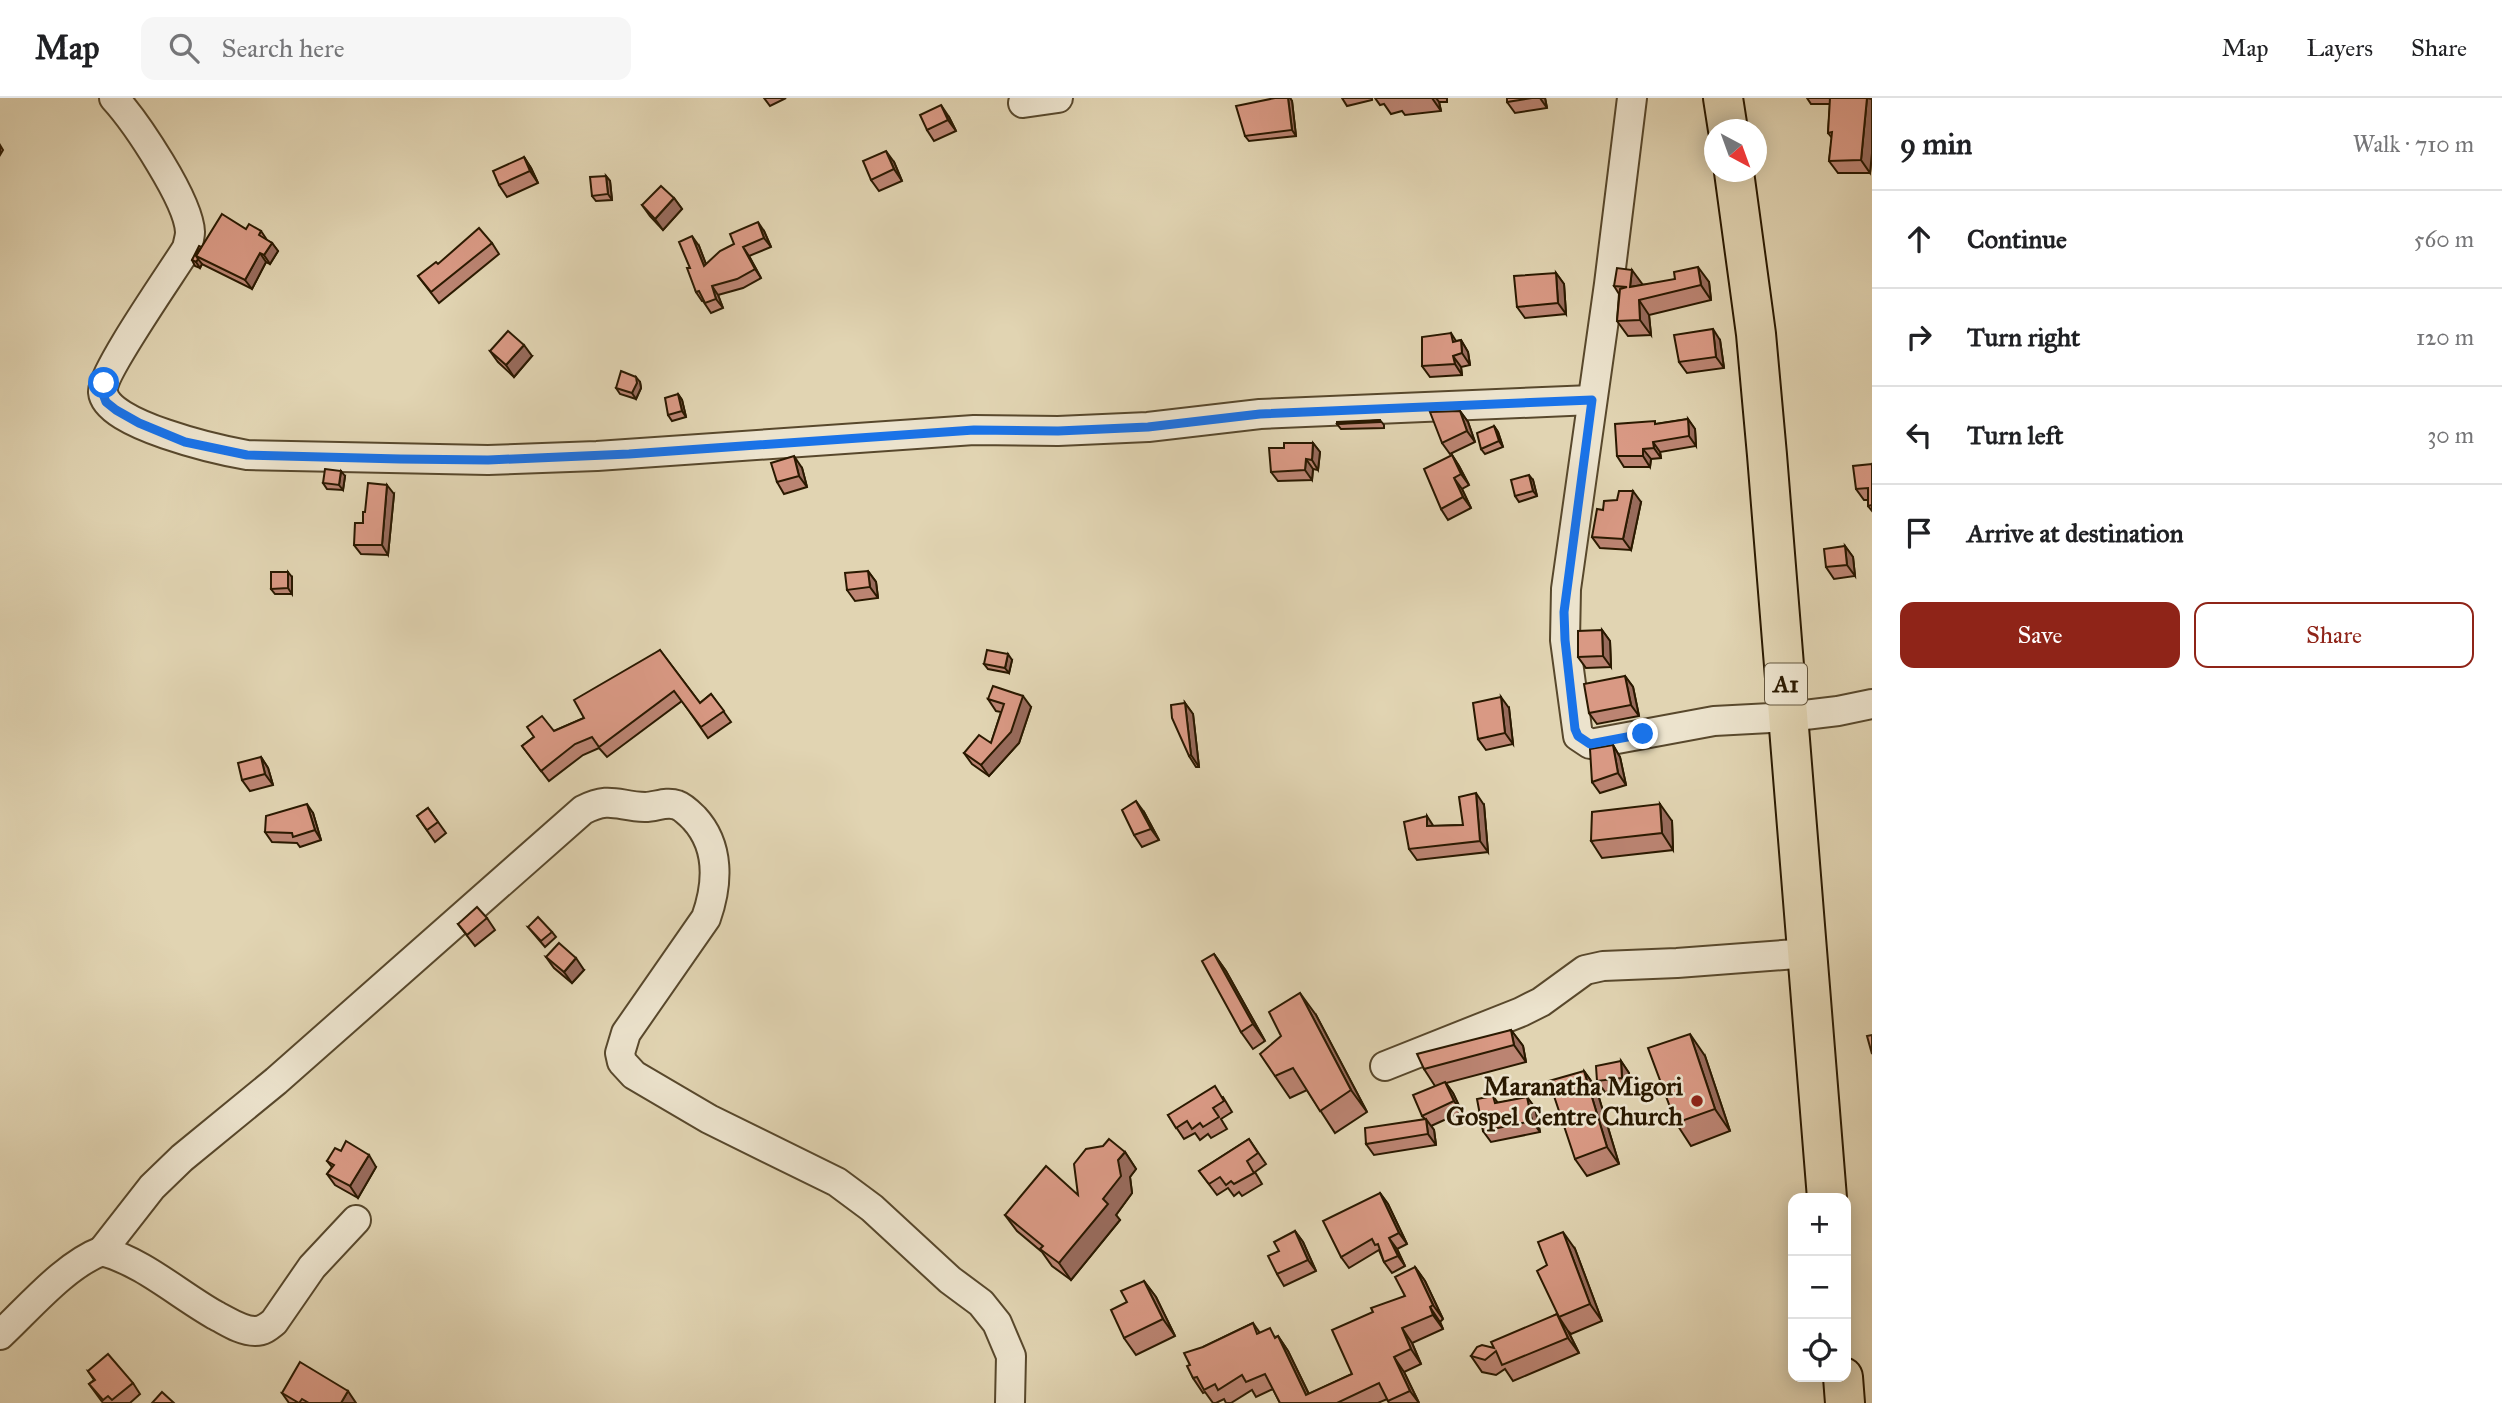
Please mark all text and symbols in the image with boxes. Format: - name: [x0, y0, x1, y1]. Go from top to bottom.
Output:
- search box: [141, 17, 631, 80]
- text: Map: [35, 28, 99, 68]
- icon: search: [165, 29, 203, 67]
- text: Search here: [221, 32, 345, 64]
- text: Map: [2222, 33, 2269, 63]
- text: Layers: [2307, 33, 2373, 63]
- text: Share: [2411, 33, 2467, 63]
- north arrow: [1704, 119, 1767, 182]
- text: 9 min: [1900, 126, 1972, 162]
- text: Walk · 710 m: [2353, 130, 2474, 158]
- icon: ahead: [1900, 220, 1938, 258]
- text: Continue: [1967, 223, 2067, 255]
- text: 560 m: [2414, 225, 2474, 253]
- icon: right: [1900, 318, 1938, 356]
- text: Turn right: [1967, 321, 2080, 353]
- text: 120 m: [2416, 323, 2474, 351]
- route start: [88, 367, 119, 398]
- icon: left: [1900, 416, 1938, 454]
- text: Turn left: [1967, 419, 2063, 451]
- text: 30 m: [2427, 421, 2474, 449]
- icon: arrive: [1900, 514, 1938, 552]
- text: Arrive at destination: [1967, 517, 2184, 549]
- button: Save: [1900, 602, 2180, 668]
- button: Share: [2194, 602, 2474, 668]
- road number: A1: [1765, 664, 1807, 704]
- route end: [1627, 718, 1658, 749]
- place label: Maranatha Migori Gospel Centre Church: [1446, 1070, 1684, 1132]
- marker: Maranatha Migori Gospel Centre Church: [1689, 1093, 1705, 1109]
- map controls: [1788, 1193, 1851, 1382]
- button: +: [1788, 1193, 1851, 1256]
- button: −: [1788, 1256, 1851, 1319]
- button: locate: [1788, 1319, 1851, 1382]

